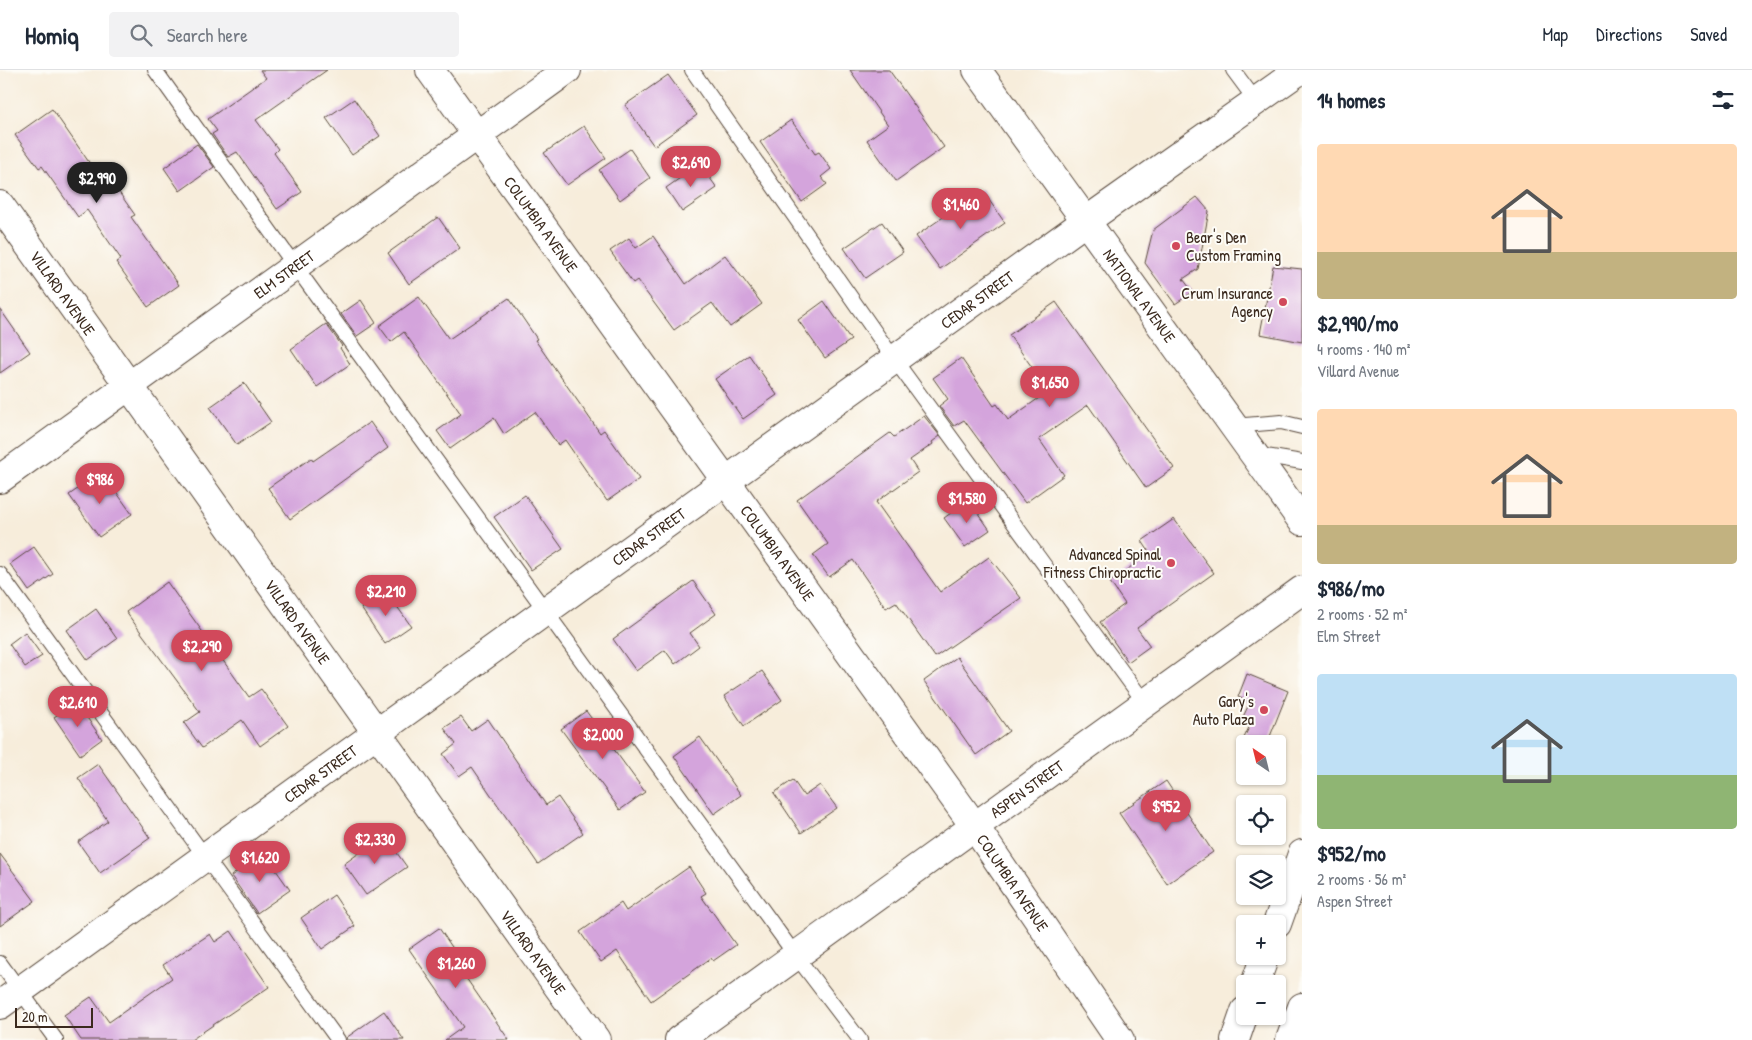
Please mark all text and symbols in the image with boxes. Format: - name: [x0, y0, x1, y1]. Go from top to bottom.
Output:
- search box: [109, 12, 459, 57]
- text: Homiq: [25, 19, 79, 51]
- icon: search: [127, 21, 155, 49]
- text: Search here: [167, 22, 248, 48]
- text: Map: [1543, 22, 1568, 47]
- text: Directions: [1596, 22, 1662, 47]
- text: Saved: [1690, 22, 1727, 47]
- text: 14 homes: [1317, 86, 1385, 115]
- icon: filters: [1709, 86, 1737, 114]
- pin: $2,690: [650, 146, 732, 188]
- text: $2,690: [672, 151, 710, 173]
- pin: $2,990: [56, 162, 138, 204]
- text: $2,990: [78, 167, 116, 189]
- street label: COLUMBIA AVENUE: [499, 172, 583, 277]
- icon: home: [1482, 176, 1572, 266]
- pin: $1,460: [920, 188, 1002, 230]
- text: $1,460: [943, 193, 979, 215]
- place label: Bear's Den Custom Framing: [1186, 226, 1281, 266]
- marker: Bear's Den Custom Framing: [1170, 240, 1182, 252]
- street label: NATIONAL AVENUE: [1098, 244, 1181, 347]
- street label: ELM STREET: [249, 245, 319, 304]
- street label: VILLARD AVENUE: [25, 246, 101, 340]
- street label: CEDAR STREET: [936, 265, 1019, 334]
- place label: Crum Insurance Agency: [1181, 282, 1274, 322]
- marker: Crum Insurance Agency: [1277, 296, 1289, 308]
- text: $2,990/mo: [1317, 309, 1398, 338]
- text: 4 rooms · 140 m²: [1317, 338, 1411, 360]
- text: Villard Avenue: [1317, 360, 1399, 382]
- pin: $1,650: [1009, 366, 1091, 408]
- text: $1,650: [1031, 371, 1069, 393]
- icon: home: [1482, 441, 1572, 531]
- pin: $986: [70, 462, 130, 505]
- text: $986: [86, 468, 114, 490]
- pin: $1,580: [926, 482, 1008, 524]
- text: $1,580: [948, 487, 986, 509]
- street label: COLUMBIA AVENUE: [736, 500, 820, 605]
- street label: CEDAR STREET: [607, 502, 690, 571]
- place label: Advanced Spinal Fitness Chiropractic: [1043, 543, 1162, 583]
- marker: Advanced Spinal Fitness Chiropractic: [1165, 557, 1177, 569]
- pin: $2,210: [345, 574, 427, 617]
- text: $986/mo: [1317, 574, 1384, 603]
- street label: VILLARD AVENUE: [260, 575, 335, 669]
- text: $2,210: [366, 580, 406, 602]
- text: 2 rooms · 52 m²: [1317, 603, 1407, 625]
- text: Elm Street: [1317, 625, 1380, 647]
- pin: $2,290: [161, 630, 243, 672]
- text: $2,290: [182, 635, 222, 657]
- pin: $2,610: [37, 686, 119, 728]
- place label: Gary's Auto Plaza: [1193, 690, 1254, 730]
- text: $2,610: [59, 691, 97, 713]
- marker: Gary's Auto Plaza: [1258, 704, 1270, 716]
- icon: home: [1482, 706, 1572, 796]
- pin: $2,000: [562, 718, 644, 760]
- text: $2,000: [583, 723, 623, 745]
- north arrow: [1236, 735, 1286, 785]
- map controls: [1236, 735, 1286, 1025]
- street label: CEDAR STREET: [279, 739, 362, 808]
- street label: ASPEN STREET: [985, 754, 1068, 823]
- pin: $952: [1136, 790, 1196, 832]
- text: $952: [1152, 795, 1180, 817]
- button: locate: [1236, 795, 1286, 845]
- pin: $2,330: [334, 822, 416, 865]
- text: $2,330: [355, 828, 395, 850]
- street label: COLUMBIA AVENUE: [972, 829, 1054, 936]
- text: $952/mo: [1317, 839, 1386, 868]
- pin: $1,620: [219, 840, 301, 883]
- text: $1,620: [241, 846, 279, 868]
- button: layers: [1236, 855, 1286, 905]
- text: 2 rooms · 56 m²: [1317, 868, 1406, 890]
- text: Aspen Street: [1317, 890, 1392, 912]
- street label: VILLARD AVENUE: [496, 905, 571, 999]
- button: +: [1236, 915, 1286, 965]
- pin: $1,260: [415, 946, 497, 989]
- text: $1,260: [437, 952, 475, 974]
- button: −: [1236, 975, 1286, 1025]
- scale bar: [15, 1005, 92, 1028]
- text: 20 m: [22, 1007, 48, 1026]

